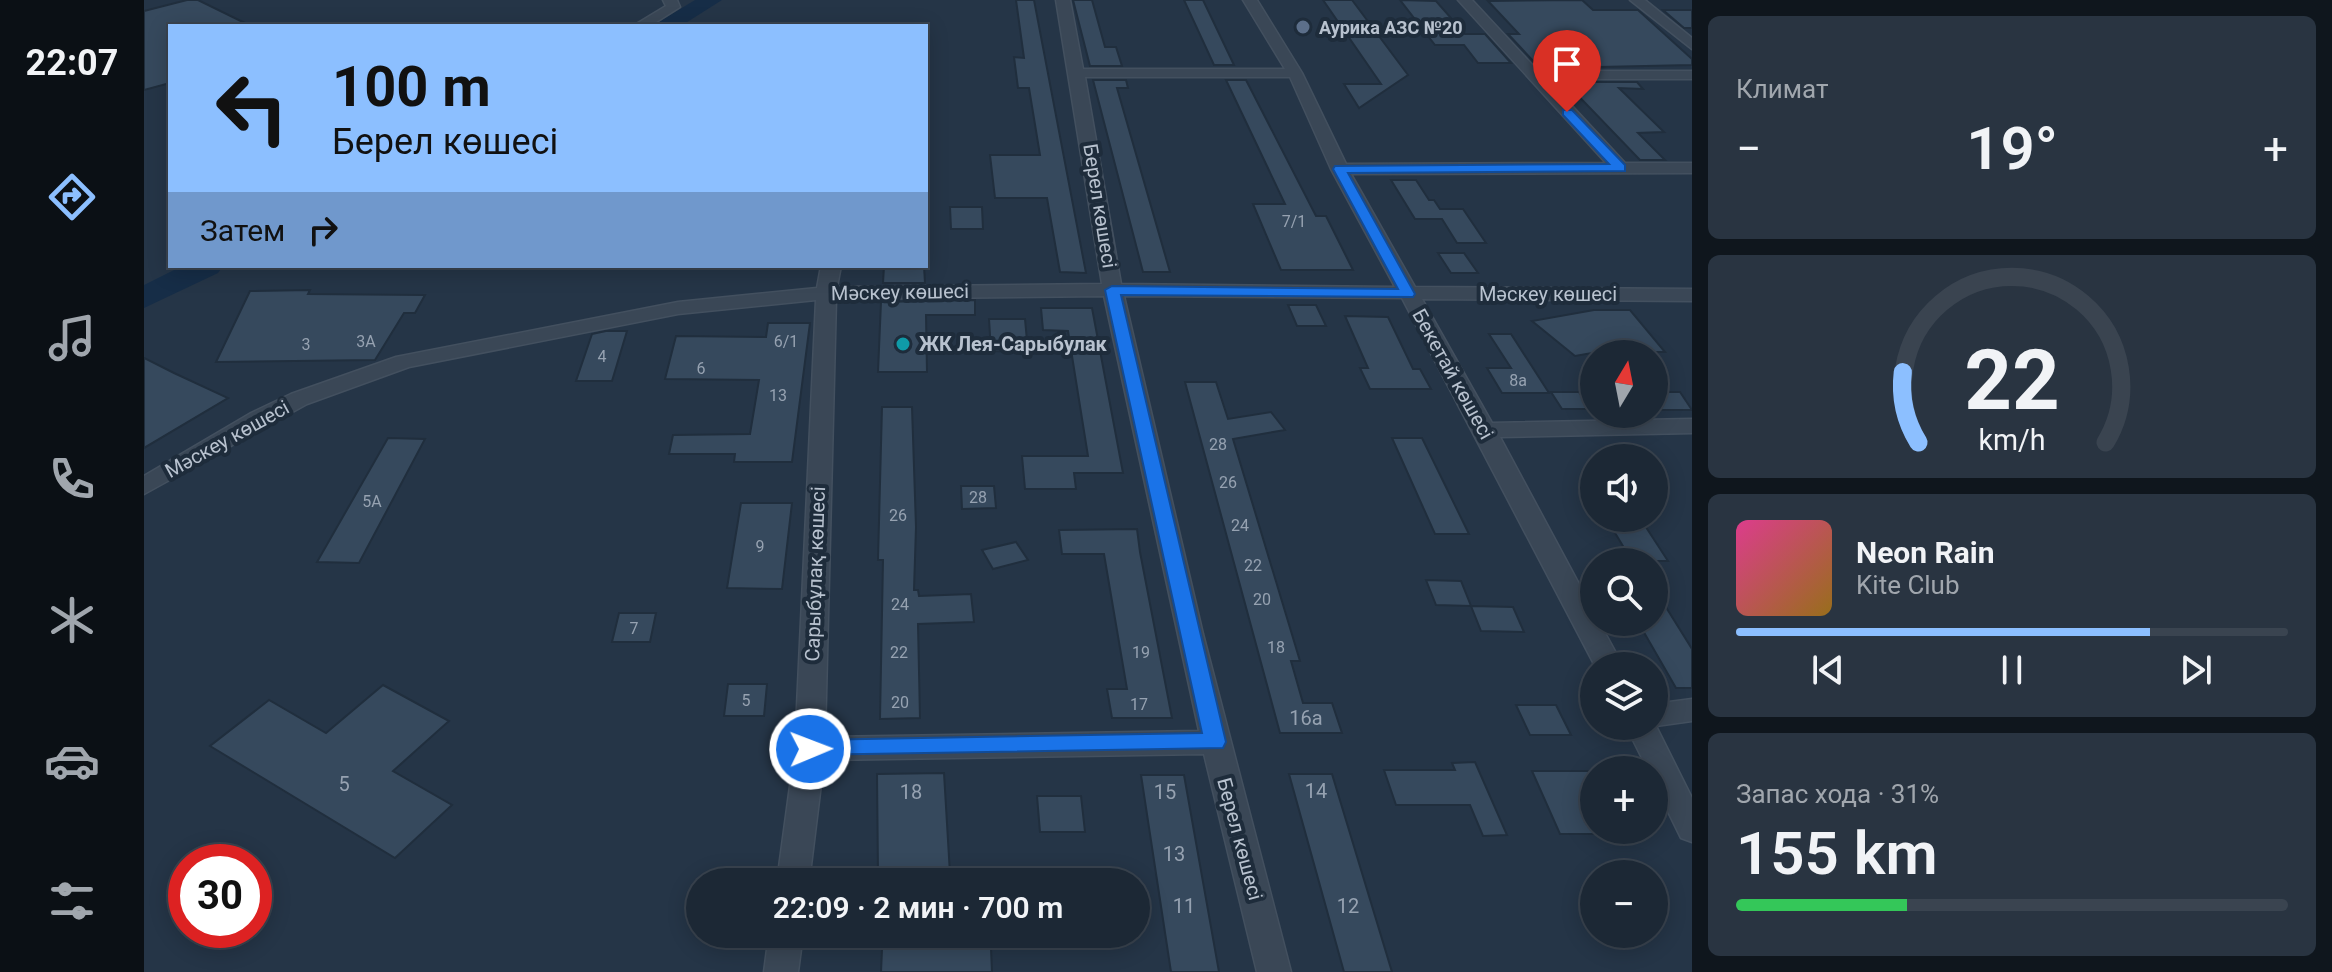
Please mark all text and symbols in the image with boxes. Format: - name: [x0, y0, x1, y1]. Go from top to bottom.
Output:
- place label: Аурика АЗС №20: [1319, 17, 1463, 38]
- marker: Аурика АЗС №20: [1294, 18, 1312, 36]
- pin: [1533, 30, 1601, 112]
- text: 22:07: [26, 42, 118, 84]
- icon: arrive: [1545, 42, 1589, 86]
- text: 100 m: [332, 54, 491, 120]
- icon: left: [200, 56, 304, 160]
- text: Климат: [1736, 74, 1828, 104]
- text: 19°: [1966, 113, 2058, 184]
- text: Берел көшесі: [332, 121, 558, 163]
- text: −: [1736, 123, 1761, 175]
- text: +: [2263, 123, 2288, 175]
- street label: Берел көшесі: [1078, 142, 1122, 270]
- icon: directions: [44, 169, 100, 225]
- icon: right: [301, 208, 345, 252]
- house number: 7/1: [1282, 212, 1306, 231]
- text: Затем: [200, 213, 285, 248]
- street label: Мәскеу көшесі: [831, 279, 969, 305]
- street label: Мәскеу көшесі: [1479, 282, 1617, 306]
- street label: Бекетай көшесі: [1407, 305, 1499, 443]
- icon: music: [44, 310, 100, 366]
- text: 22: [1964, 331, 2060, 428]
- house number: 3А: [356, 332, 376, 351]
- house number: 6/1: [774, 332, 798, 351]
- place label: ЖК Лея-Сарыбулак: [919, 332, 1108, 356]
- house number: 3: [302, 335, 311, 354]
- marker: ЖК Лея-Сарыбулак: [894, 335, 912, 353]
- north arrow: [1580, 340, 1668, 428]
- map controls: [1580, 340, 1668, 948]
- house number: 4: [598, 347, 607, 366]
- house number: 6: [697, 359, 706, 378]
- house number: 8а: [1509, 371, 1527, 390]
- house number: 13: [769, 386, 787, 405]
- street label: Мәскеу көшесі: [161, 395, 293, 483]
- text: km/h: [1978, 423, 2046, 457]
- house number: 28: [1209, 435, 1227, 454]
- button: sound: [1580, 444, 1668, 532]
- icon: phone: [44, 451, 100, 507]
- house number: 26: [1219, 473, 1237, 492]
- street label: Сарыбұлақ көшесі: [800, 486, 830, 662]
- house number: 28: [969, 488, 987, 507]
- house number: 5А: [362, 492, 382, 511]
- house number: 26: [889, 506, 907, 525]
- house number: 24: [1231, 516, 1249, 535]
- text: Neon Rain: [1856, 535, 1995, 570]
- house number: 9: [756, 537, 765, 556]
- button: search: [1580, 548, 1668, 636]
- house number: 22: [1244, 556, 1262, 575]
- text: Kite Club: [1856, 570, 1960, 600]
- house number: 20: [1253, 590, 1271, 609]
- icon: climate: [44, 592, 100, 648]
- house number: 24: [891, 595, 909, 614]
- house number: 7: [630, 619, 639, 638]
- house number: 18: [1267, 638, 1285, 657]
- house number: 22: [890, 643, 908, 662]
- house number: 19: [1132, 643, 1150, 662]
- icon: previous: [1806, 648, 1850, 692]
- icon: pause: [1990, 648, 2034, 692]
- icon: next: [2174, 648, 2218, 692]
- button: layers: [1580, 652, 1668, 740]
- house number: 5: [742, 691, 751, 710]
- house number: 20: [891, 693, 909, 712]
- house number: 17: [1130, 695, 1148, 714]
- house number: 16а: [1289, 706, 1323, 730]
- position arrow: [768, 707, 852, 791]
- icon: car: [44, 733, 100, 789]
- button: +: [1580, 756, 1668, 844]
- house number: 5: [338, 772, 350, 796]
- street label: Берел көшесі: [1212, 775, 1268, 903]
- house number: 14: [1305, 779, 1327, 803]
- text: Запас хода · 31%: [1736, 779, 1939, 809]
- house number: 18: [900, 780, 922, 804]
- house number: 15: [1154, 780, 1176, 804]
- text: 155 km: [1736, 818, 1938, 889]
- house number: 13: [1163, 842, 1185, 866]
- speed limit sign: 30: [168, 844, 272, 948]
- button: −: [1580, 860, 1668, 948]
- icon: filters: [44, 873, 100, 929]
- text: 22:09 · 2 мин · 700 m: [773, 890, 1063, 925]
- house number: 11: [1173, 894, 1195, 918]
- house number: 12: [1337, 894, 1359, 918]

